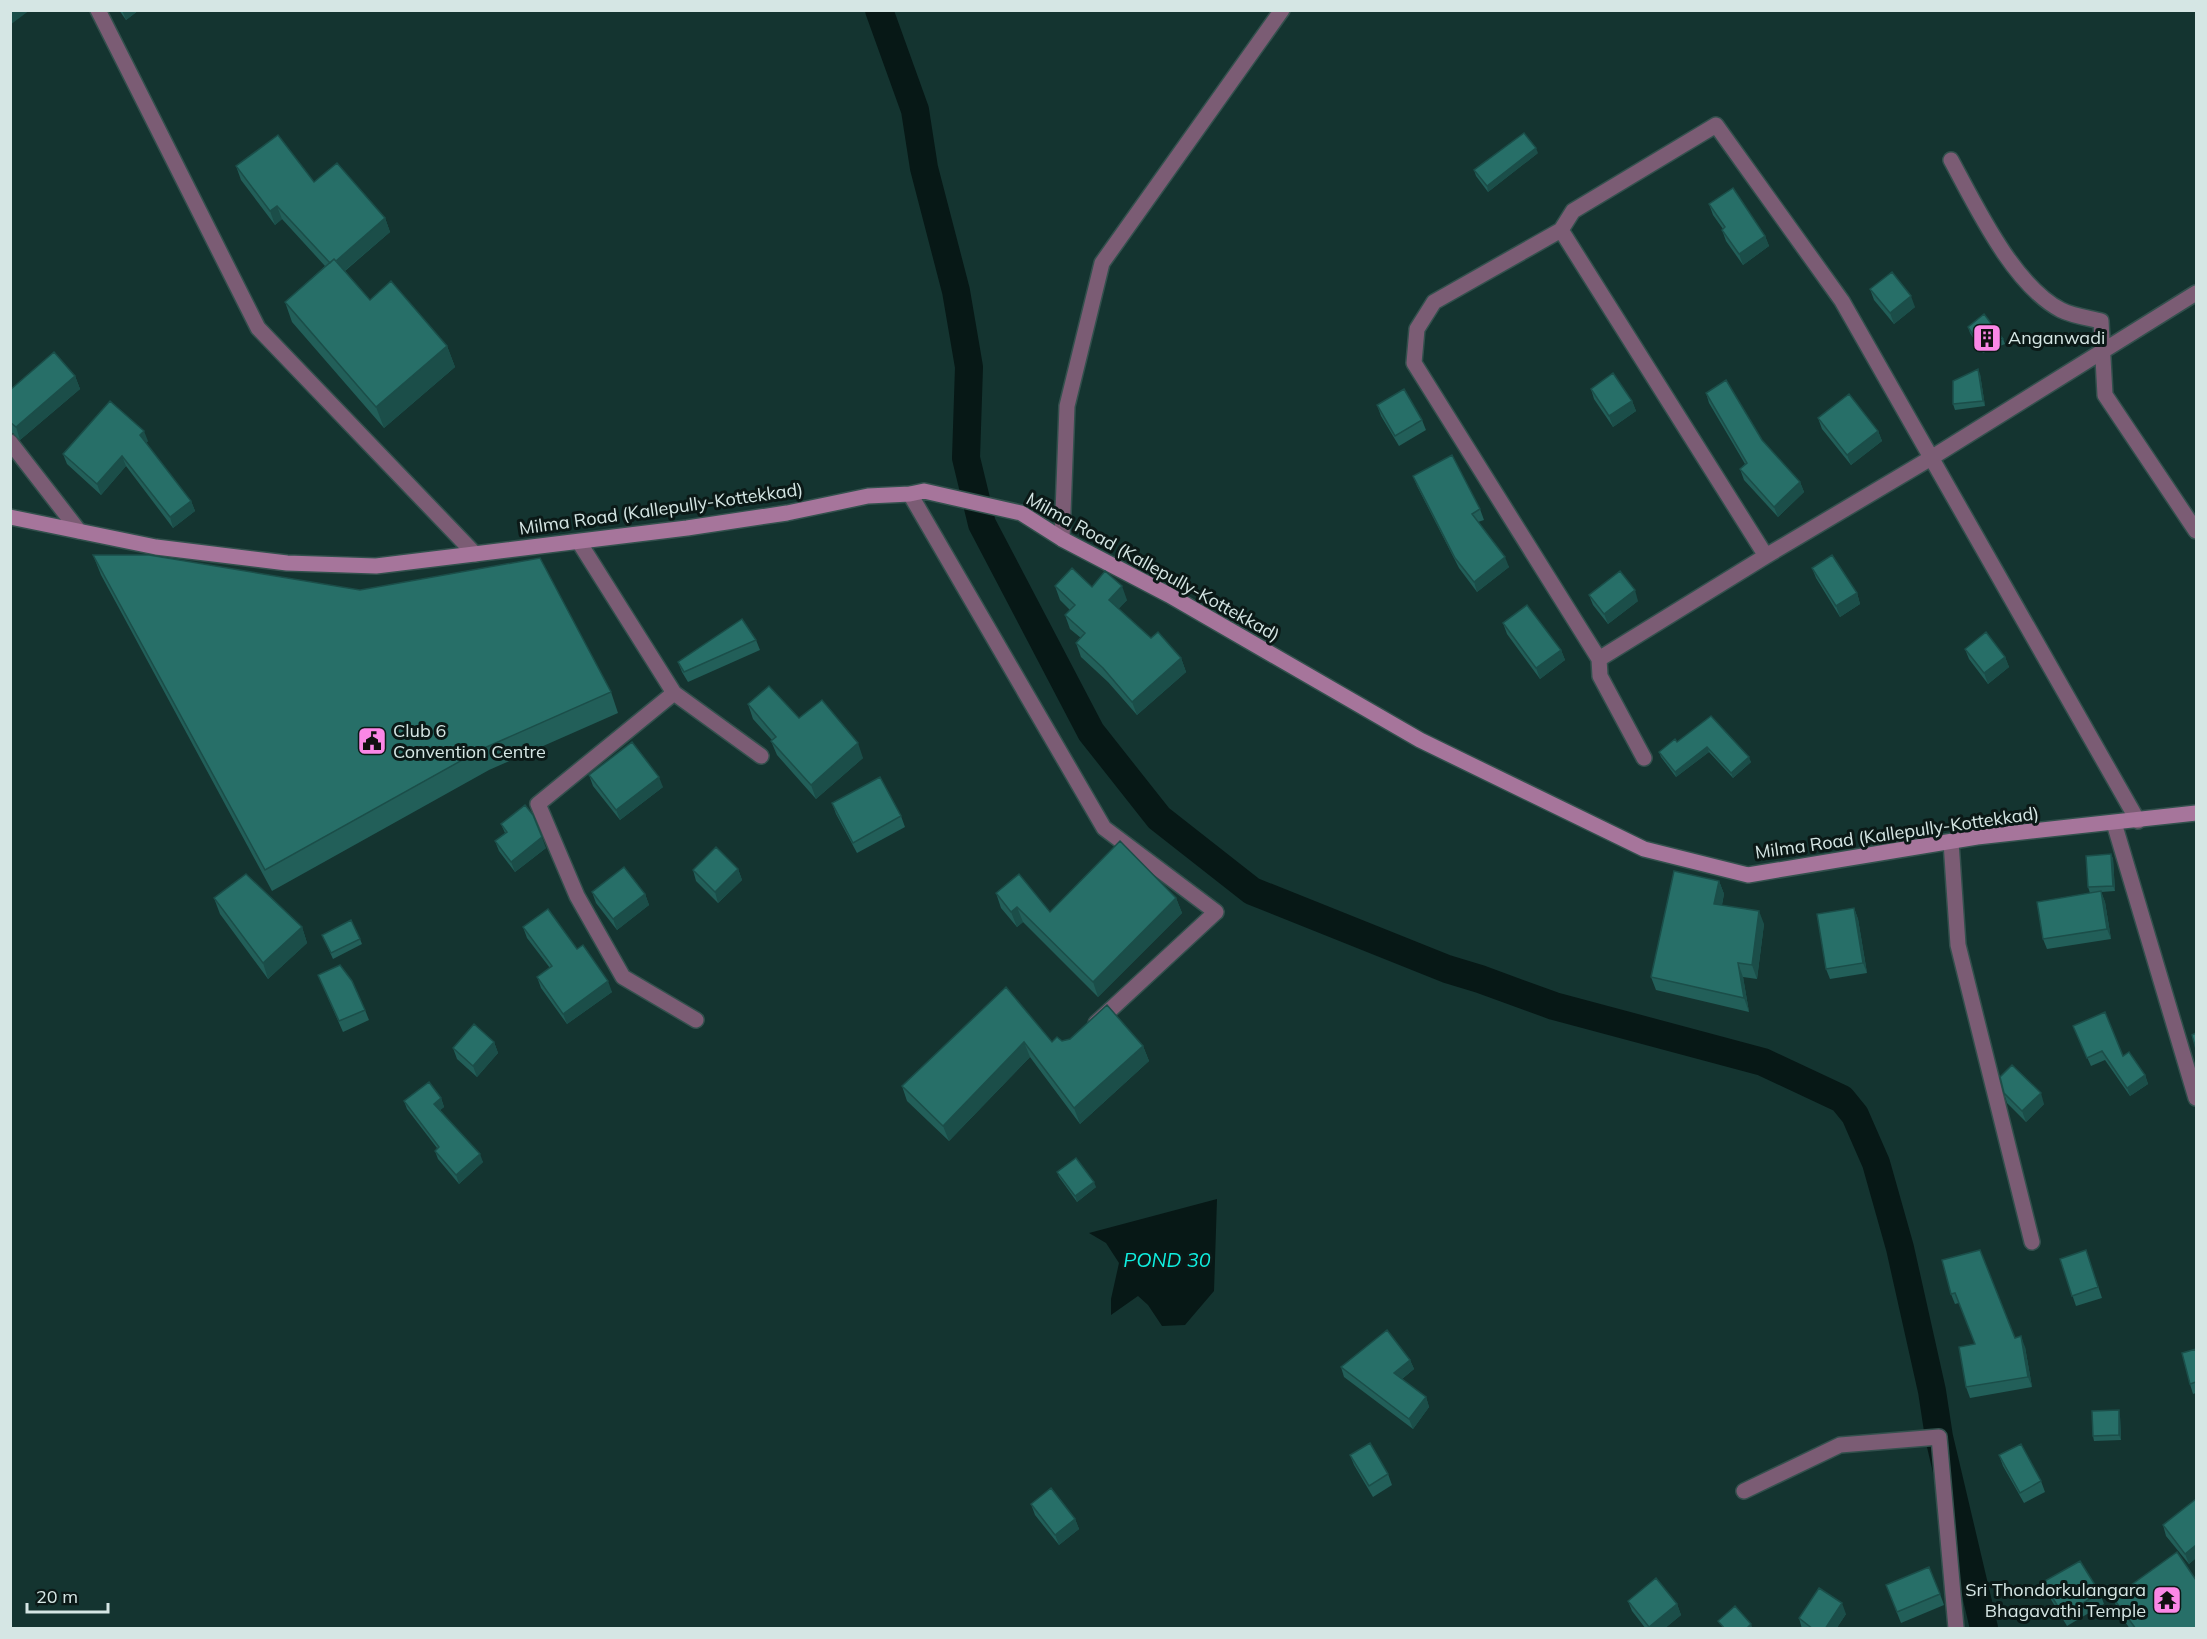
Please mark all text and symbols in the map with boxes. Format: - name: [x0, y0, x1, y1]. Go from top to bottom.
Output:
- building icon: Anganwadi: [1971, 322, 2003, 354]
- place label: Anganwadi: [2008, 326, 2105, 349]
- street label: Milma Road (Kallepully-Kottekkad): [518, 477, 804, 540]
- street label: Milma Road (Kallepully-Kottekkad): [1022, 487, 1284, 646]
- place label: Club 6 Convention Centre: [393, 719, 546, 763]
- public building icon: Club 6 Convention Centre: [356, 725, 388, 757]
- street label: Milma Road (Kallepully-Kottekkad): [1754, 801, 2040, 864]
- water label: POND 30: [1123, 1247, 1211, 1272]
- scale bar: [27, 1576, 108, 1614]
- place label: Sri Thondorkulangara Bhagavathi Temple: [1965, 1578, 2146, 1622]
- temple icon: Sri Thondorkulangara Bhagavathi Temple: [2151, 1584, 2183, 1616]
- text: 20 m: [36, 1585, 78, 1608]

